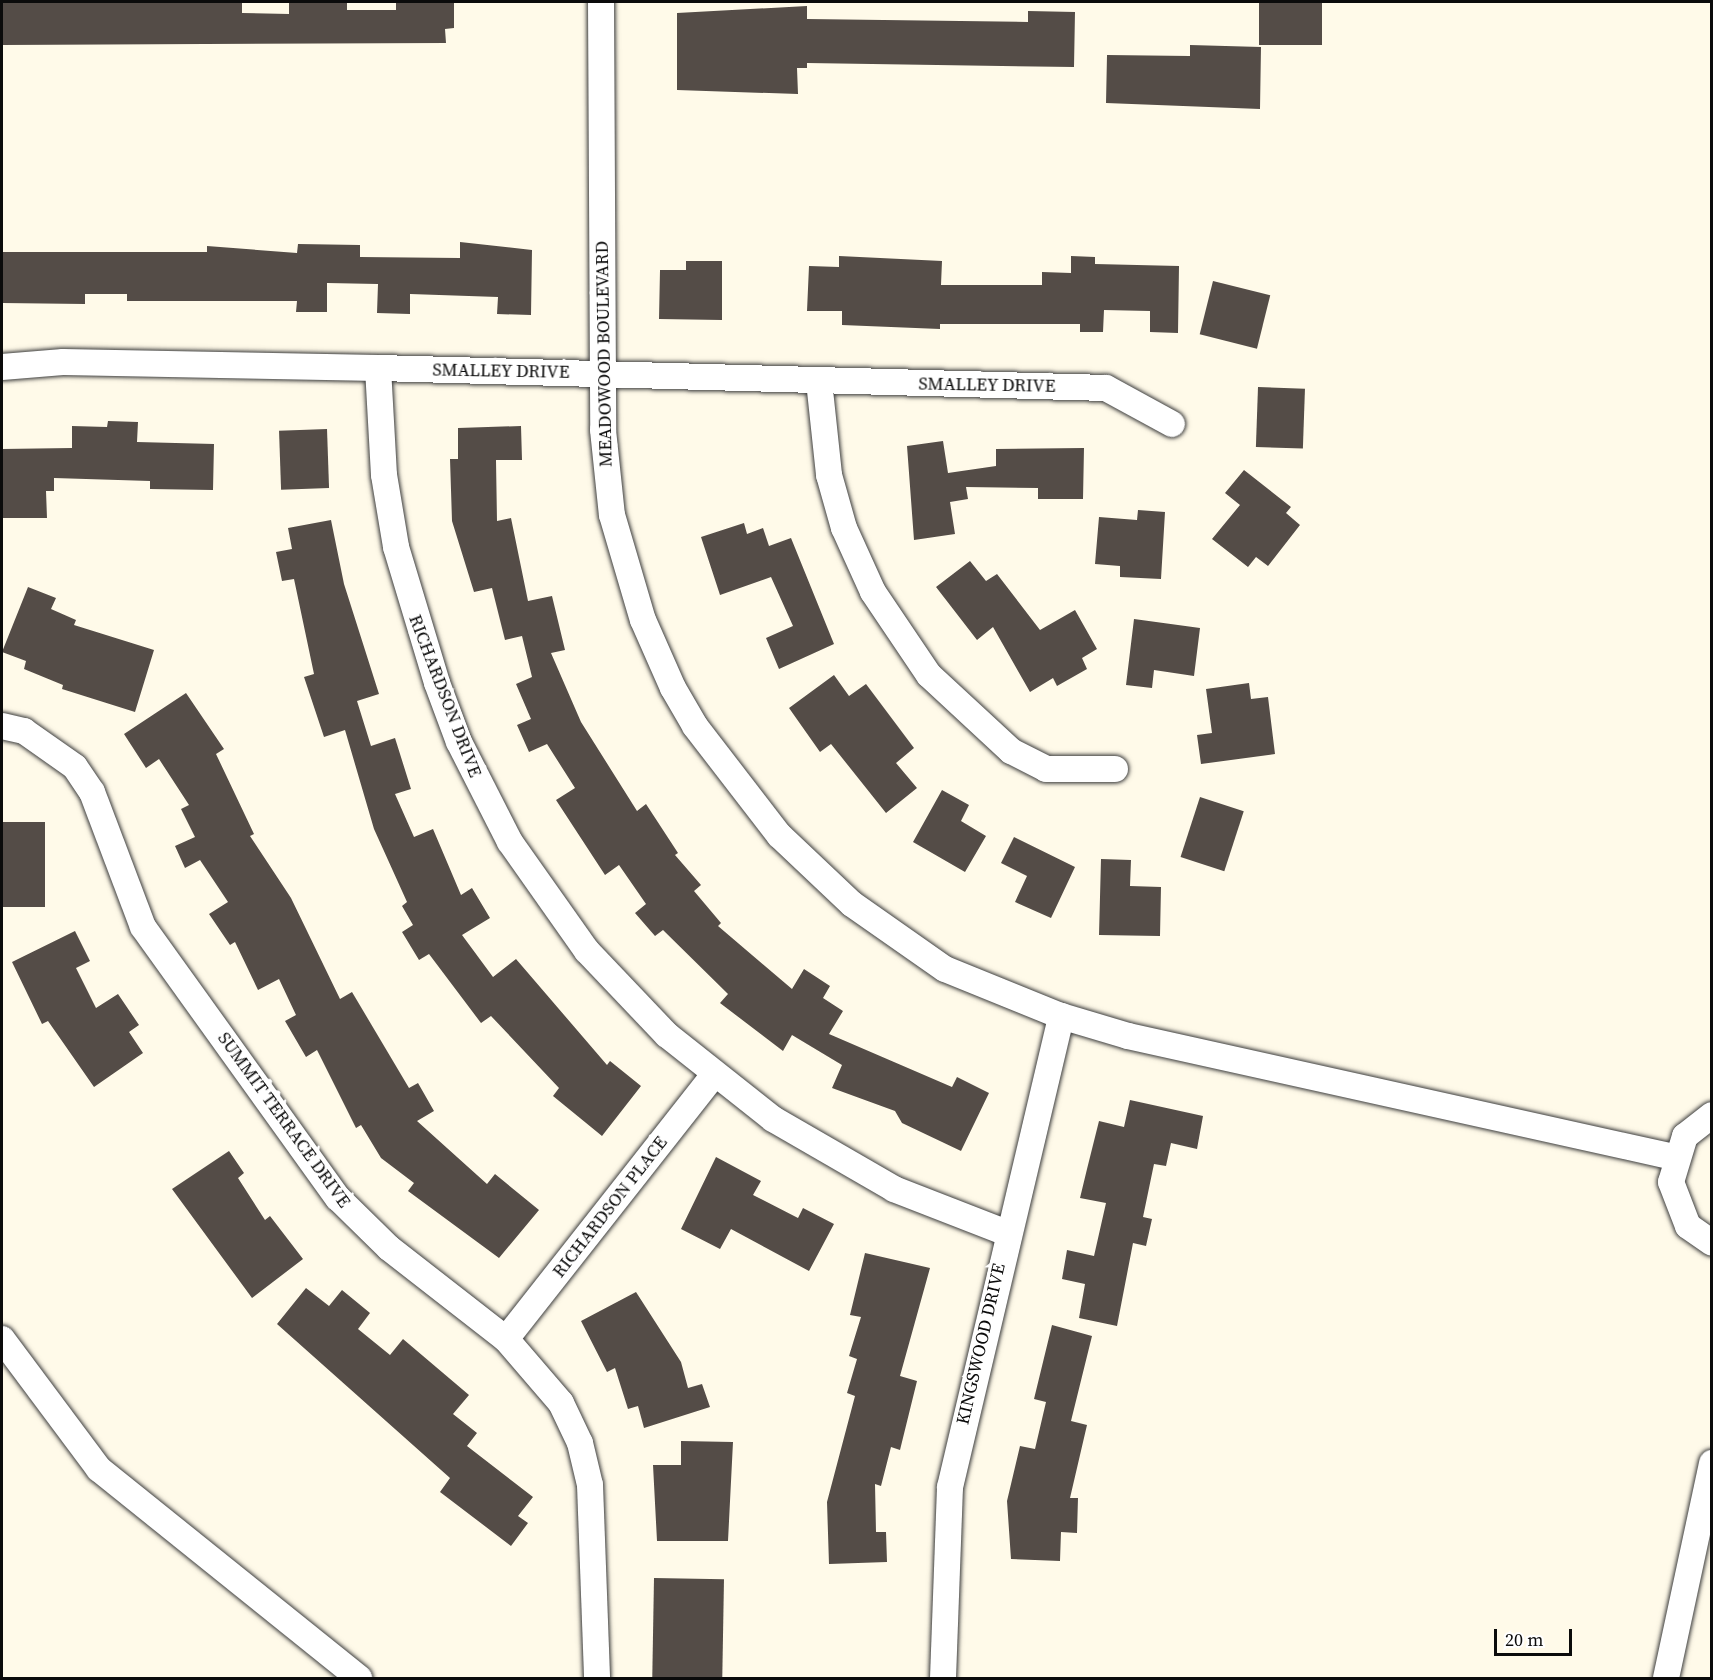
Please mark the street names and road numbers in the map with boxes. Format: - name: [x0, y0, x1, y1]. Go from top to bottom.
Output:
- street label: MEADOWOOD BOULEVARD: [591, 241, 617, 467]
- street label: SMALLEY DRIVE: [432, 359, 570, 383]
- street label: SMALLEY DRIVE: [918, 373, 1056, 397]
- street label: RICHARDSON DRIVE: [404, 612, 486, 780]
- street label: SUMMIT TERRACE DRIVE: [213, 1028, 355, 1212]
- street label: RICHARDSON PLACE: [548, 1132, 672, 1282]
- street label: KINGSWOOD DRIVE: [952, 1261, 1010, 1427]

